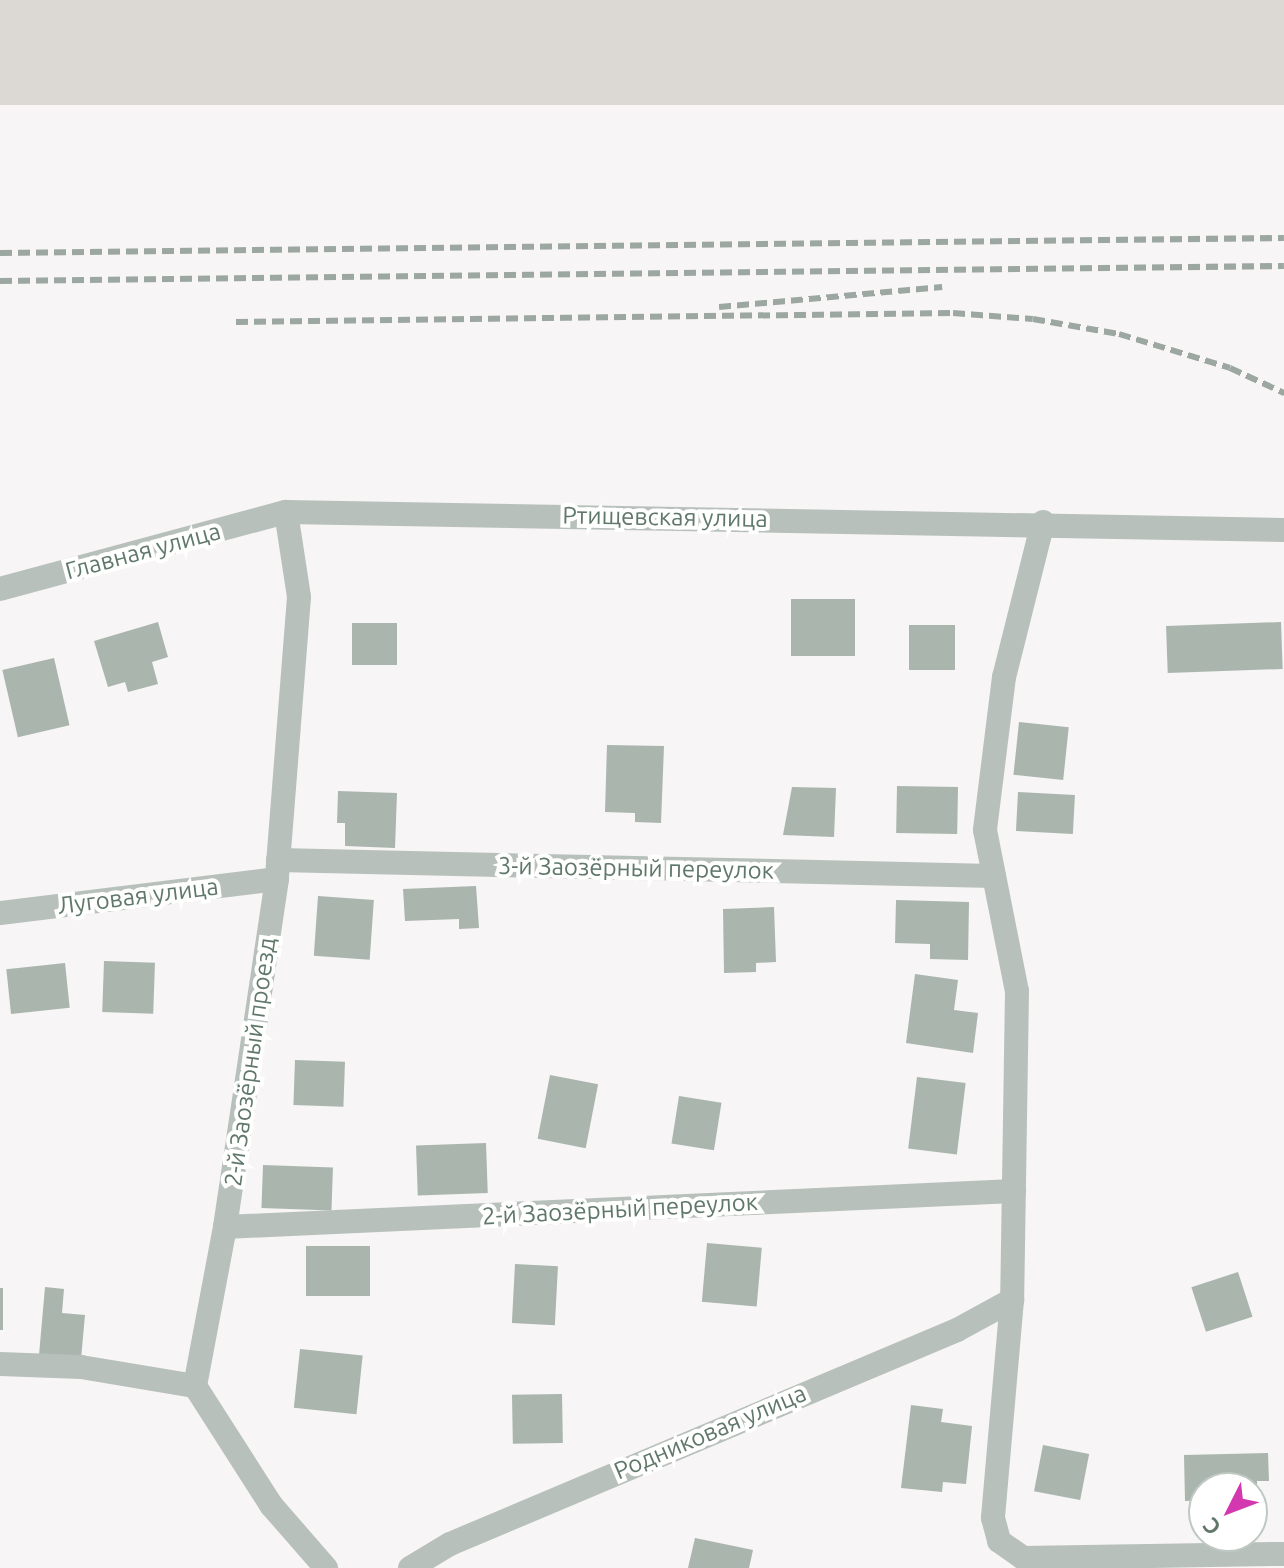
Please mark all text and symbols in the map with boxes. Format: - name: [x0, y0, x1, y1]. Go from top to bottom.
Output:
- street label: Ртищевская улица: [562, 501, 768, 533]
- street label: Главная улица: [62, 516, 224, 586]
- street label: 3-й Заозёрный переулок: [498, 851, 774, 885]
- street label: Луговая улица: [56, 872, 220, 920]
- street label: 2-й Заозёрный проезд: [218, 936, 282, 1188]
- street label: 2-й Заозёрный переулок: [481, 1187, 759, 1231]
- street label: Родниковая улица: [610, 1378, 810, 1486]
- north arrow: [1188, 1472, 1268, 1552]
- text: С: [1197, 1513, 1225, 1541]

